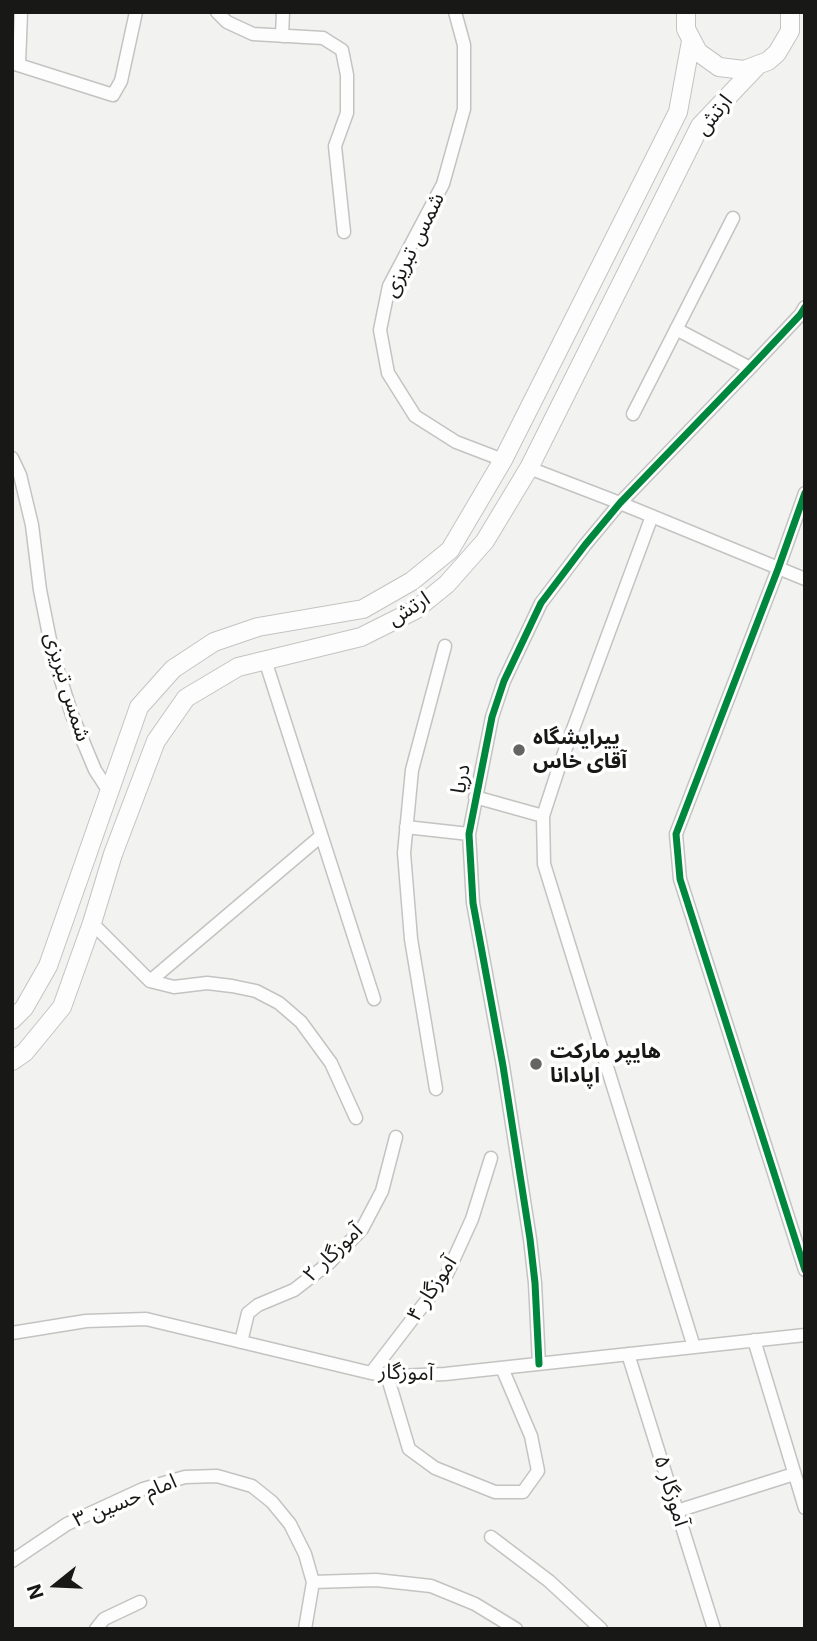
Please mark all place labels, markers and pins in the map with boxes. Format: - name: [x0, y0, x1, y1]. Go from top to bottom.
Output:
- place label: پیرایشگاه آقای خاس: [533, 725, 627, 775]
- marker: پیرایشگاه آقای خاس: [511, 742, 527, 758]
- place label: هایپر مارکت اپادانا: [550, 1039, 661, 1089]
- marker: هایپر مارکت اپادانا: [528, 1056, 544, 1072]

